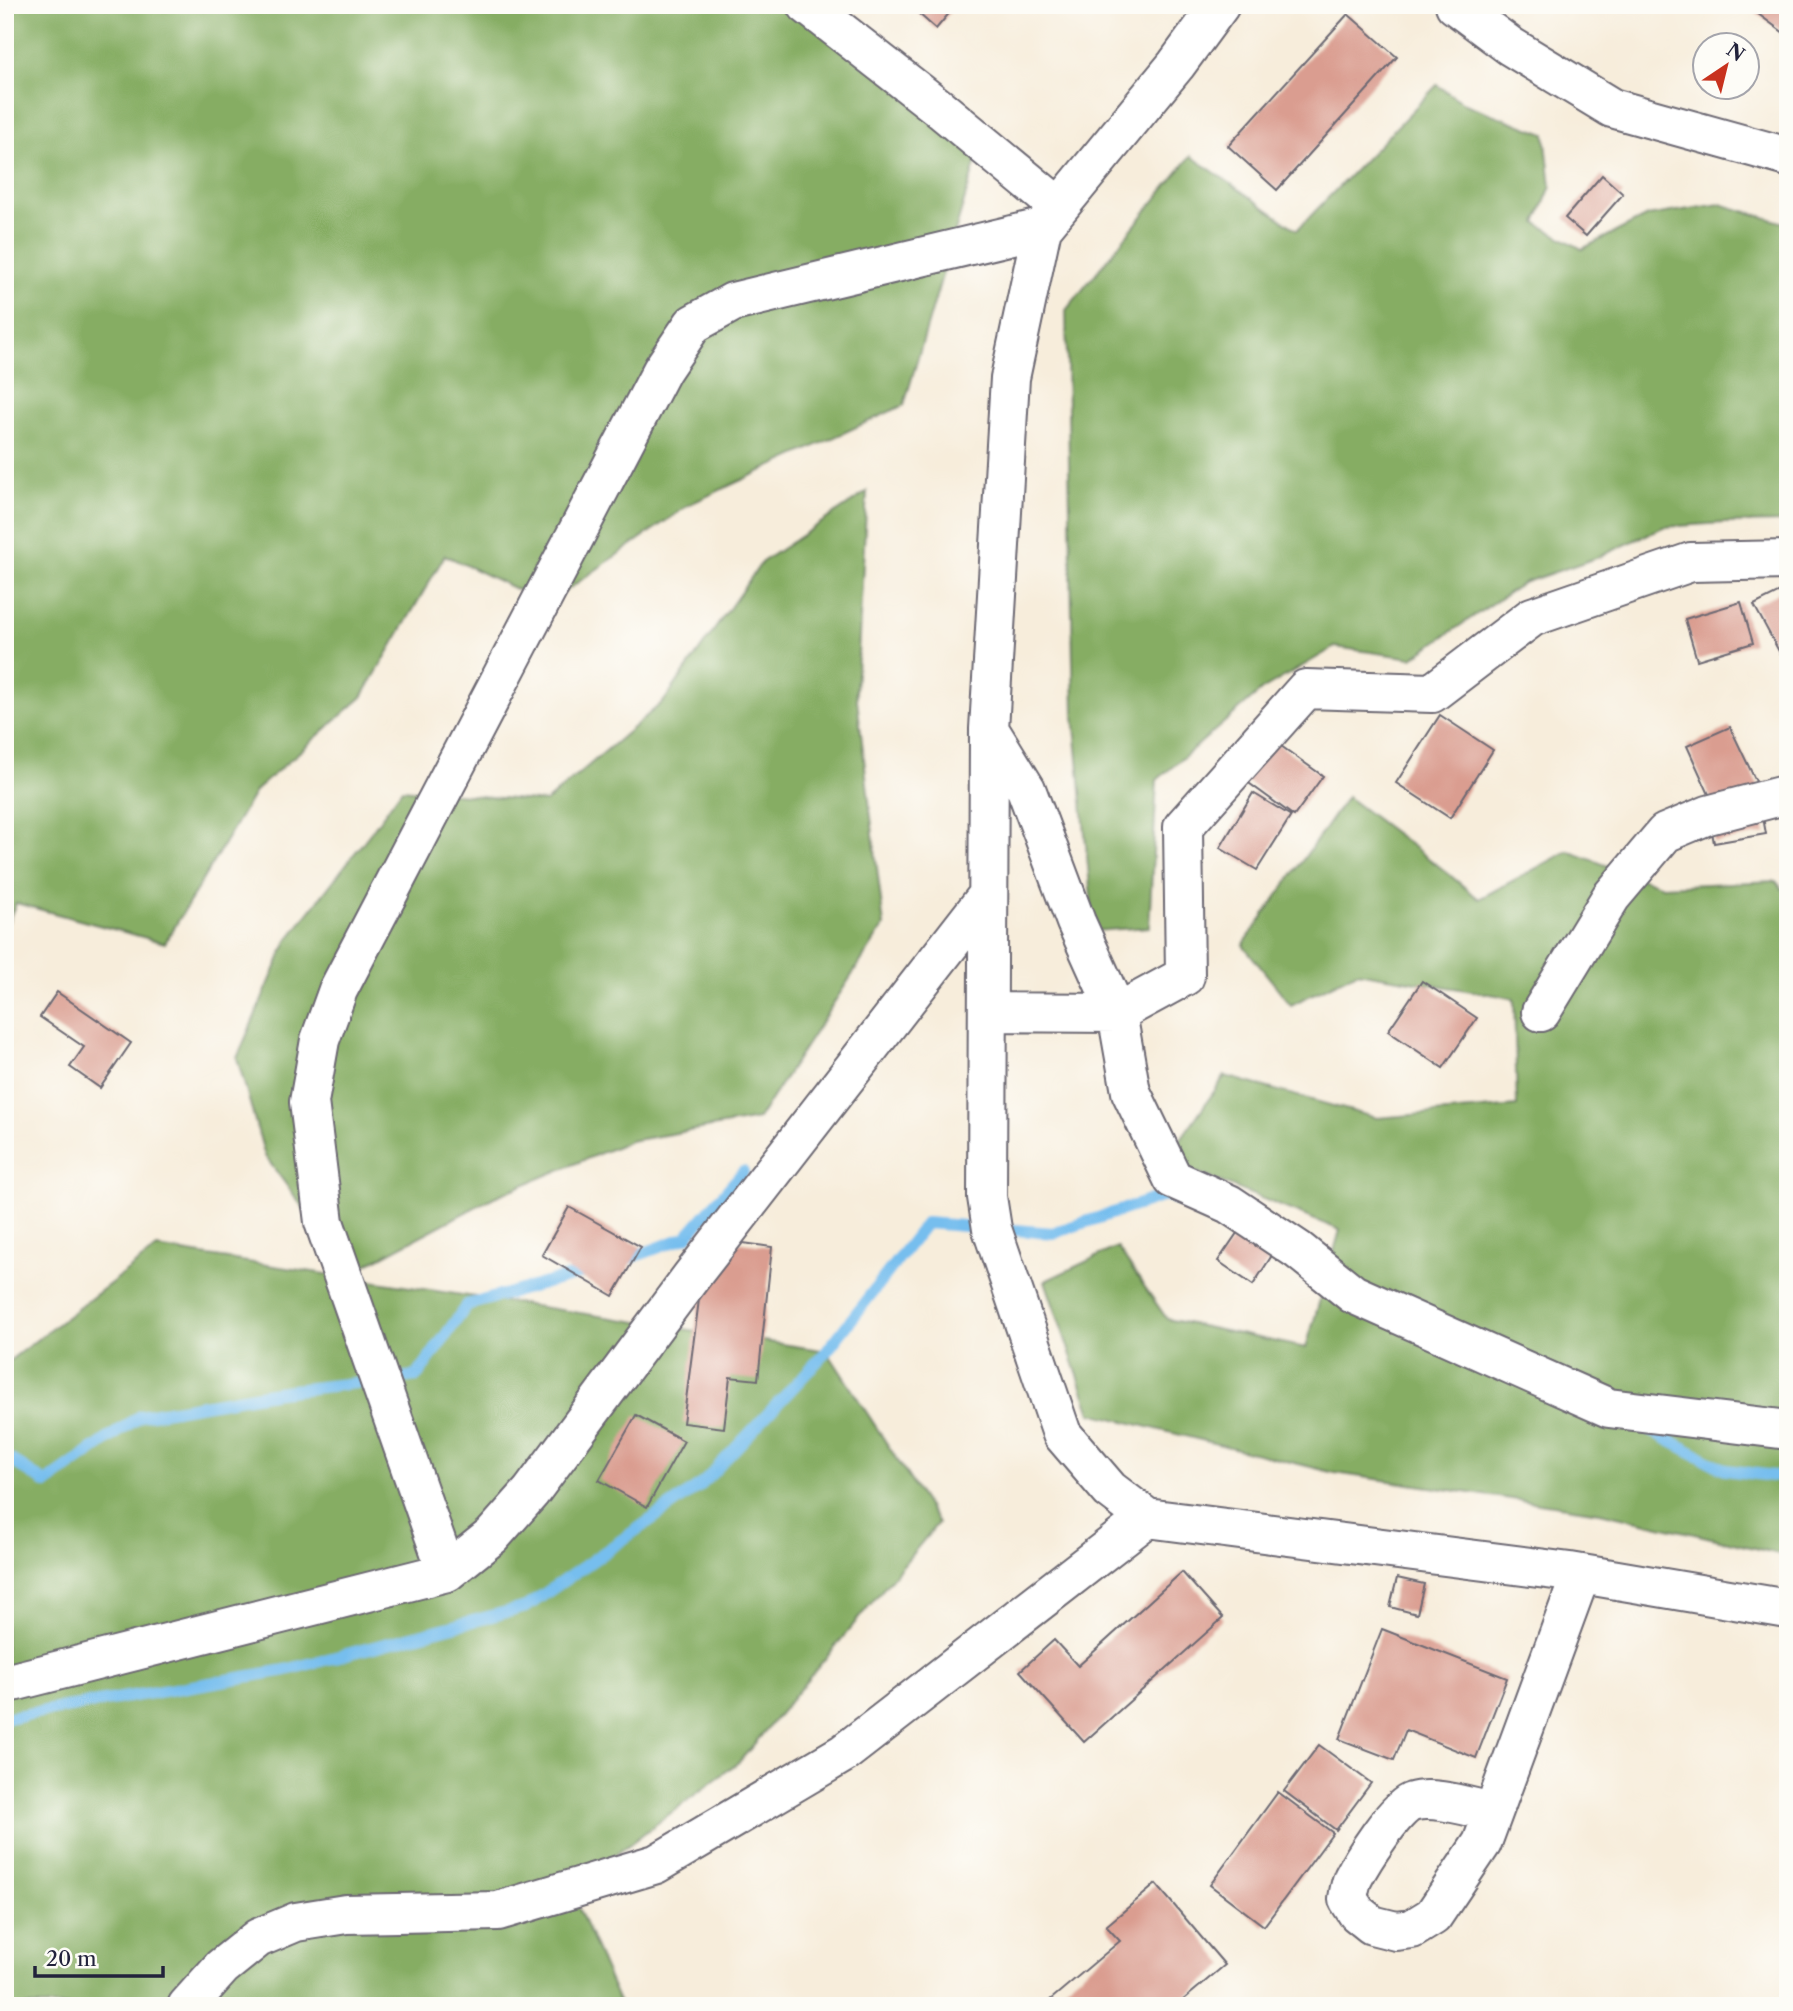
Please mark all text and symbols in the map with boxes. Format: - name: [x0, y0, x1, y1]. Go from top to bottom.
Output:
- north arrow: [1692, 32, 1762, 102]
- text: N: [1722, 38, 1749, 67]
- scale bar: [35, 1934, 163, 1978]
- text: 20 m: [46, 1946, 97, 1971]

